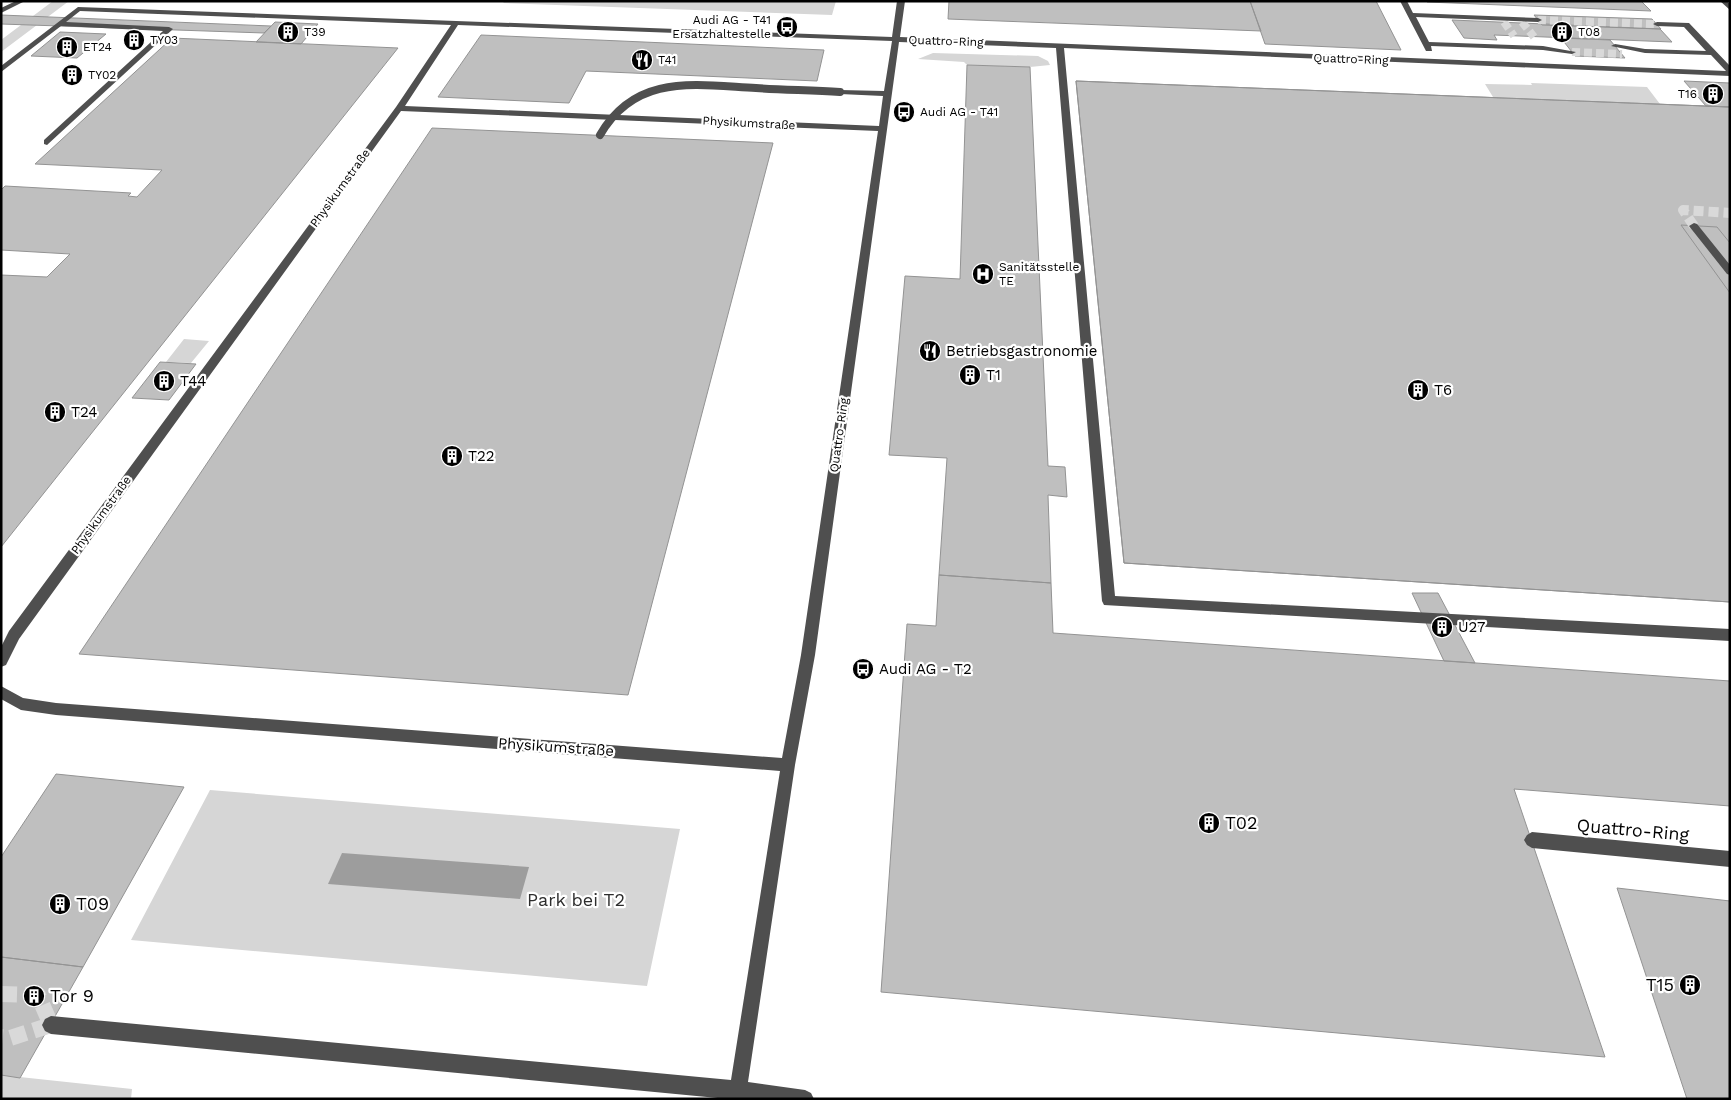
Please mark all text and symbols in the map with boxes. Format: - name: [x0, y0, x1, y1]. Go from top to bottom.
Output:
- place label: Audi AG - T41 Ersatzhaltestelle: [672, 13, 771, 41]
- bus stop icon: Audi AG - T41 Ersatzhaltestelle: [775, 15, 799, 39]
- building icon: T39: [276, 20, 300, 44]
- building icon: T08: [1550, 20, 1574, 44]
- place label: T39: [304, 25, 326, 39]
- place label: T08: [1578, 25, 1600, 39]
- building icon: TY03: [122, 28, 146, 52]
- place label: TY03: [150, 33, 178, 47]
- street label: Quattro-Ring: [908, 33, 984, 49]
- building icon: ET24: [55, 35, 79, 59]
- place label: ET24: [83, 40, 112, 54]
- restaurant icon: T41: [630, 48, 654, 72]
- street label: Quattro-Ring: [1313, 51, 1389, 67]
- place label: T41: [658, 53, 676, 67]
- building icon: TY02: [60, 63, 84, 87]
- place label: TY02: [88, 68, 116, 82]
- building icon: T16: [1701, 82, 1725, 106]
- place label: T16: [1678, 87, 1697, 101]
- bus stop icon: Audi AG - T41: [892, 100, 916, 124]
- place label: Audi AG - T41: [920, 105, 998, 119]
- street label: Physikumstraße: [702, 114, 796, 132]
- street label: Physikumstraße: [307, 146, 373, 230]
- place label: Sanitätsstelle TE: [999, 260, 1080, 288]
- hospital icon: Sanitätsstelle TE: [971, 262, 995, 286]
- restaurant icon: Betriebsgastronomie: [918, 339, 942, 363]
- place label: Betriebsgastronomie: [946, 342, 1097, 360]
- building icon: T1: [958, 363, 982, 387]
- place label: T1: [986, 366, 1001, 384]
- building icon: T44: [152, 369, 176, 393]
- place label: T44: [180, 372, 207, 390]
- building icon: T6: [1406, 378, 1430, 402]
- place label: T6: [1434, 381, 1452, 399]
- street label: Quattro-Ring: [827, 396, 851, 473]
- building icon: T24: [43, 400, 67, 424]
- place label: T24: [71, 403, 98, 421]
- building icon: T22: [440, 444, 464, 468]
- place label: T22: [468, 447, 495, 465]
- street label: Physikumstraße: [68, 473, 134, 557]
- building icon: U27: [1430, 615, 1454, 639]
- place label: U27: [1458, 618, 1485, 636]
- bus stop icon: Audi AG - T2: [851, 657, 875, 681]
- place label: Audi AG - T2: [879, 660, 972, 678]
- street label: Physikumstraße: [497, 734, 615, 760]
- building icon: T02: [1197, 811, 1221, 835]
- place label: T02: [1225, 812, 1258, 833]
- street label: Quattro-Ring: [1576, 814, 1691, 845]
- park label: Park bei T2: [527, 889, 625, 910]
- building icon: T09: [48, 892, 72, 916]
- place label: T09: [76, 893, 109, 914]
- building icon: T15: [1678, 973, 1702, 997]
- place label: T15: [1646, 974, 1674, 995]
- building icon: Tor 9: [22, 984, 46, 1008]
- place label: Tor 9: [50, 985, 94, 1006]

